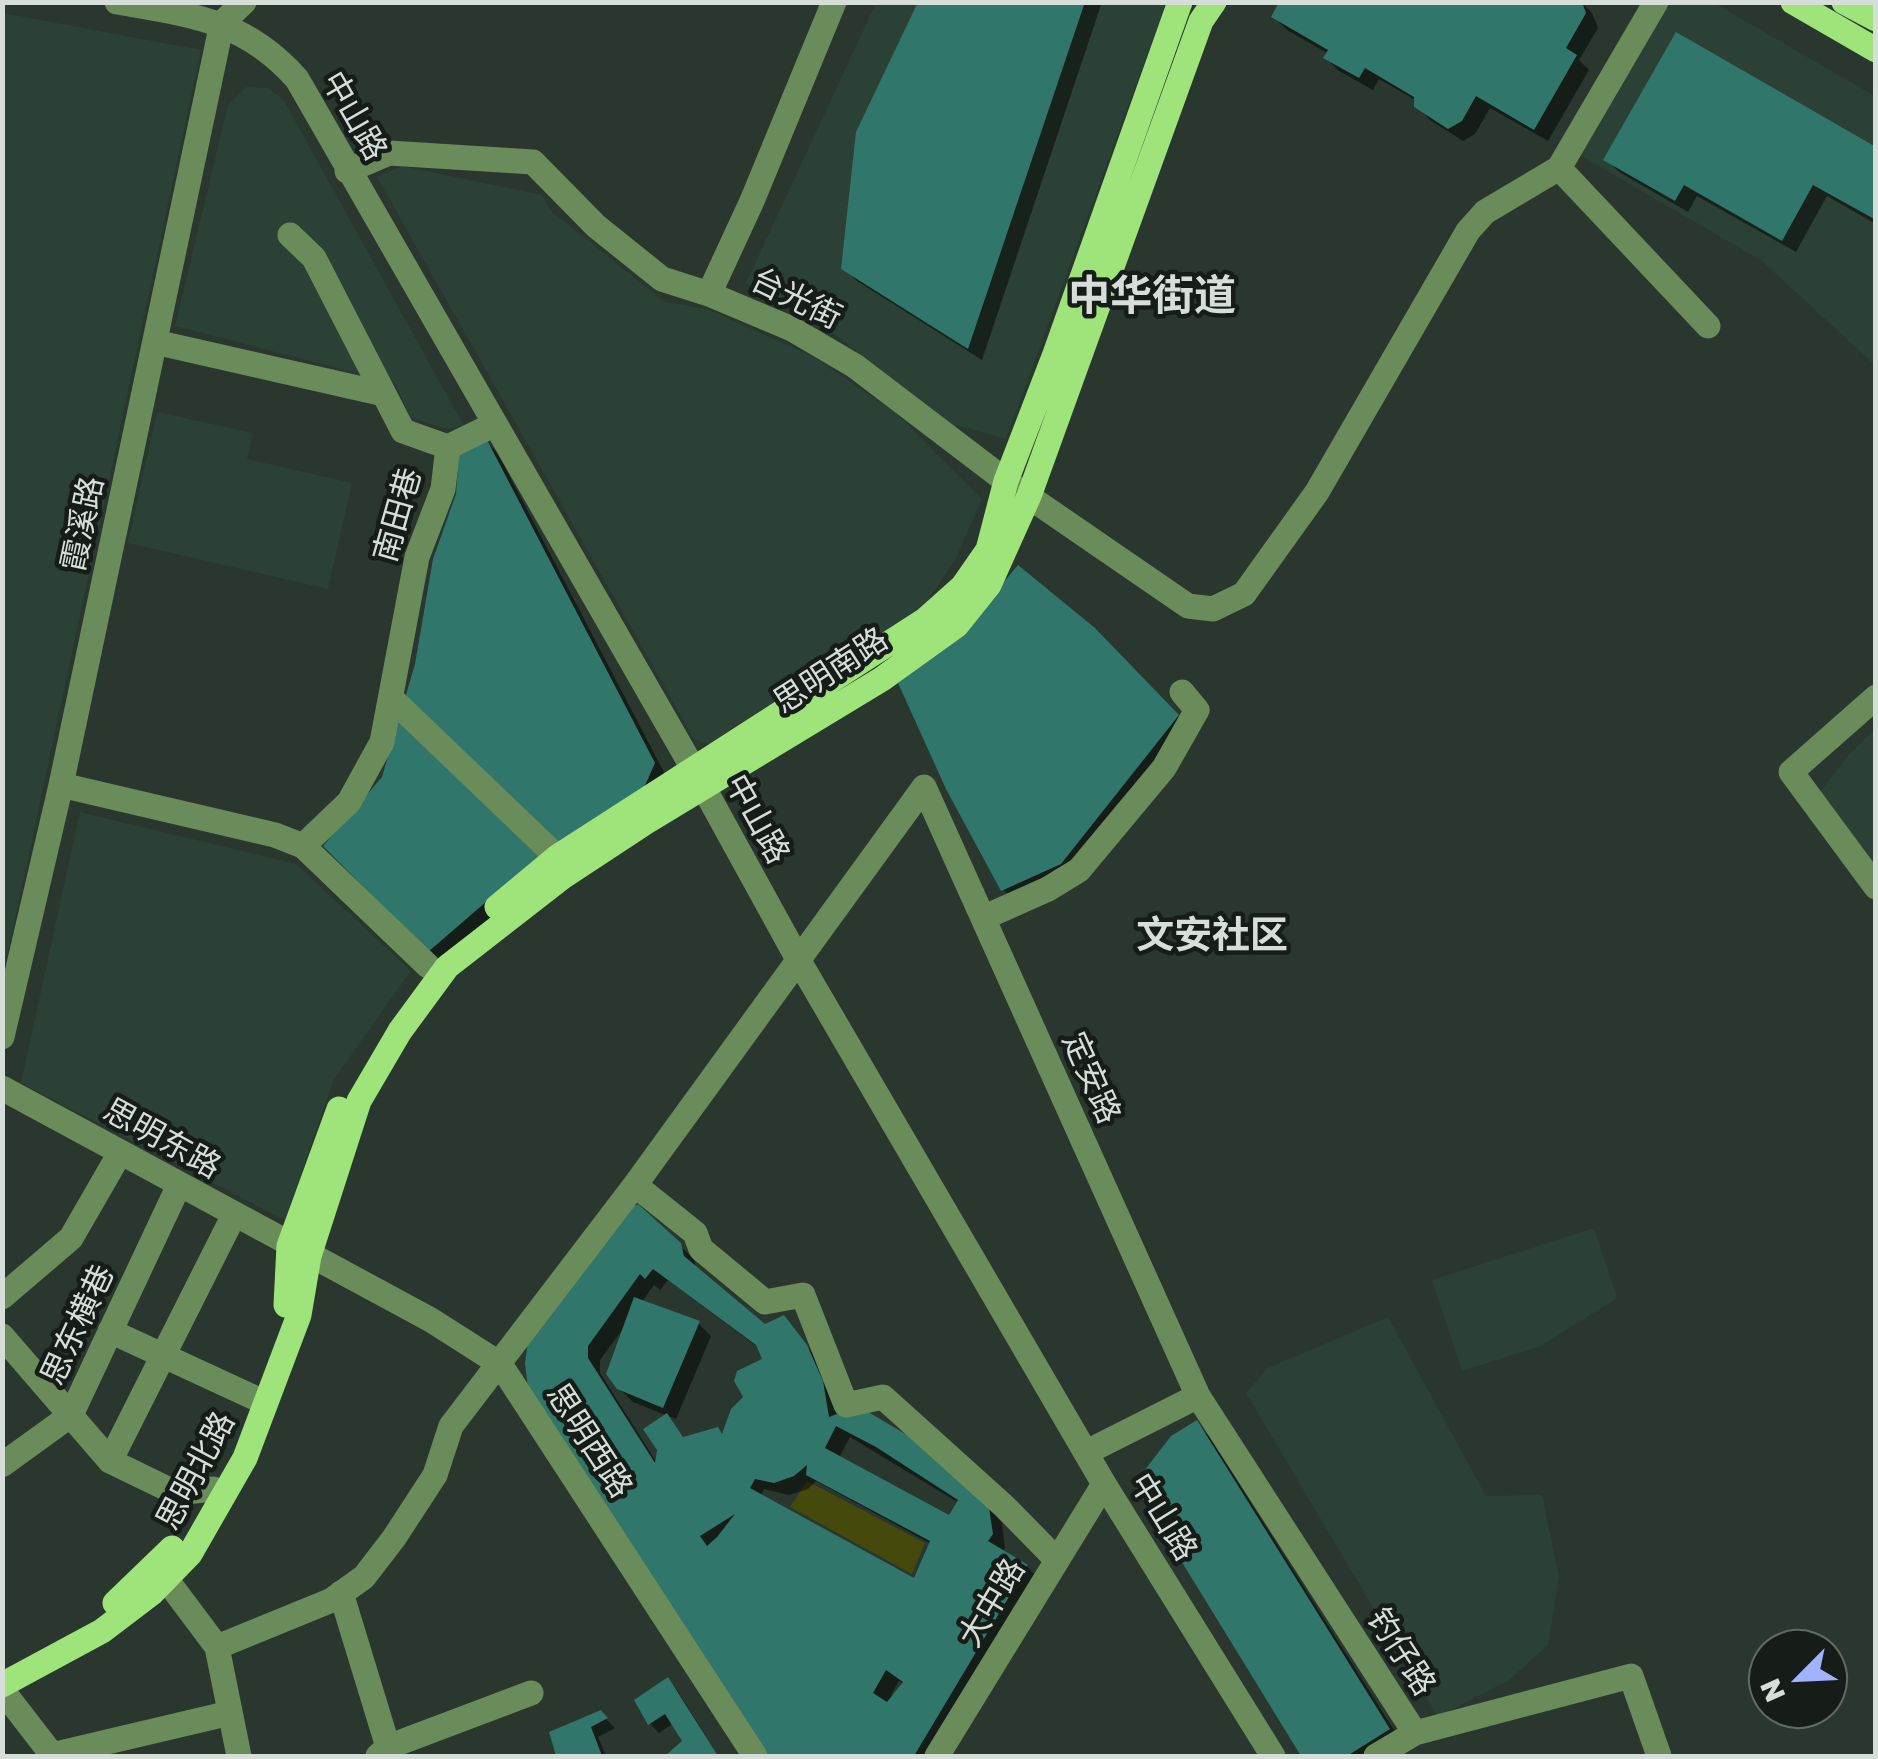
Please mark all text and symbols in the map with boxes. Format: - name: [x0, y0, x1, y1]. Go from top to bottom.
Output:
- street label: 中山路: [313, 65, 395, 167]
- street label: 台光街: [744, 261, 848, 337]
- district label: 中华街道: [1068, 272, 1236, 322]
- street label: 南田巷: [366, 464, 430, 566]
- street label: 霞溪路: [54, 473, 112, 575]
- street label: 思明南路: [767, 620, 895, 722]
- street label: 中山路: [717, 768, 797, 870]
- district label: 文安社区: [1136, 913, 1288, 959]
- street label: 定安路: [1054, 1026, 1128, 1130]
- street label: 思明东路: [97, 1091, 227, 1187]
- street label: 思东横巷: [34, 1259, 122, 1391]
- street label: 思明西路: [538, 1377, 640, 1505]
- street label: 思明北路: [149, 1405, 243, 1537]
- street label: 中山路: [1121, 1466, 1205, 1568]
- street label: 大中路: [951, 1552, 1033, 1654]
- street label: 钓仔路: [1359, 1601, 1443, 1703]
- north arrow: [1748, 1629, 1848, 1729]
- text: N: [1753, 1674, 1791, 1707]

